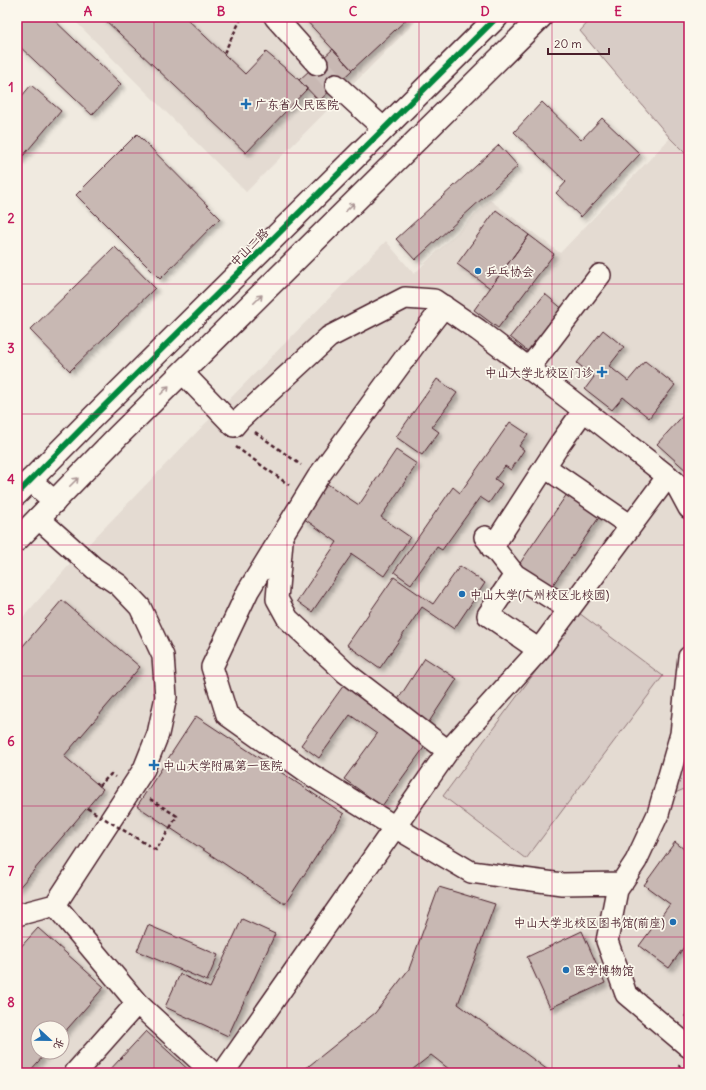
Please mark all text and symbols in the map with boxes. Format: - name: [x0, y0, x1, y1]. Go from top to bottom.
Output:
- text: A: [84, 3, 93, 20]
- text: B: [217, 3, 226, 20]
- text: C: [349, 3, 358, 20]
- text: D: [480, 3, 490, 20]
- text: E: [614, 3, 622, 20]
- scale bar: [548, 30, 609, 56]
- text: 20 m: [554, 36, 582, 51]
- text: 1: [8, 79, 14, 96]
- place label: 广东省人民医院: [255, 97, 339, 112]
- marker: 广东省人民医院: [240, 98, 252, 110]
- one-way arrow: [345, 202, 355, 212]
- text: 2: [7, 210, 15, 227]
- street label: 中山二路: [227, 225, 271, 269]
- place label: 乒乓协会: [486, 264, 534, 279]
- marker: 乒乓协会: [473, 266, 483, 276]
- one-way arrow: [253, 294, 263, 304]
- text: 3: [7, 340, 15, 357]
- place label: 中山大学北校区门诊: [485, 365, 594, 380]
- marker: 中山大学北校区门诊: [596, 366, 608, 378]
- one-way arrow: [160, 385, 170, 395]
- text: 4: [7, 471, 15, 488]
- one-way arrow: [69, 477, 78, 487]
- place label: 中山大学(广州校区北校园): [470, 587, 610, 602]
- marker: 中山大学(广州校区北校园): [457, 589, 467, 599]
- text: 5: [7, 602, 15, 619]
- text: 6: [7, 733, 15, 750]
- place label: 中山大学附属第一医院: [163, 758, 283, 773]
- marker: 中山大学附属第一医院: [148, 759, 160, 771]
- text: 7: [8, 863, 15, 880]
- place label: 中山大学北校区图书馆(前座): [514, 915, 665, 930]
- marker: 中山大学北校区图书馆(前座): [668, 917, 678, 927]
- place label: 医学博物馆: [574, 963, 634, 978]
- marker: 医学博物馆: [561, 965, 571, 975]
- text: 8: [7, 994, 15, 1011]
- north arrow: [30, 1020, 70, 1060]
- text: 北: [51, 1036, 68, 1051]

